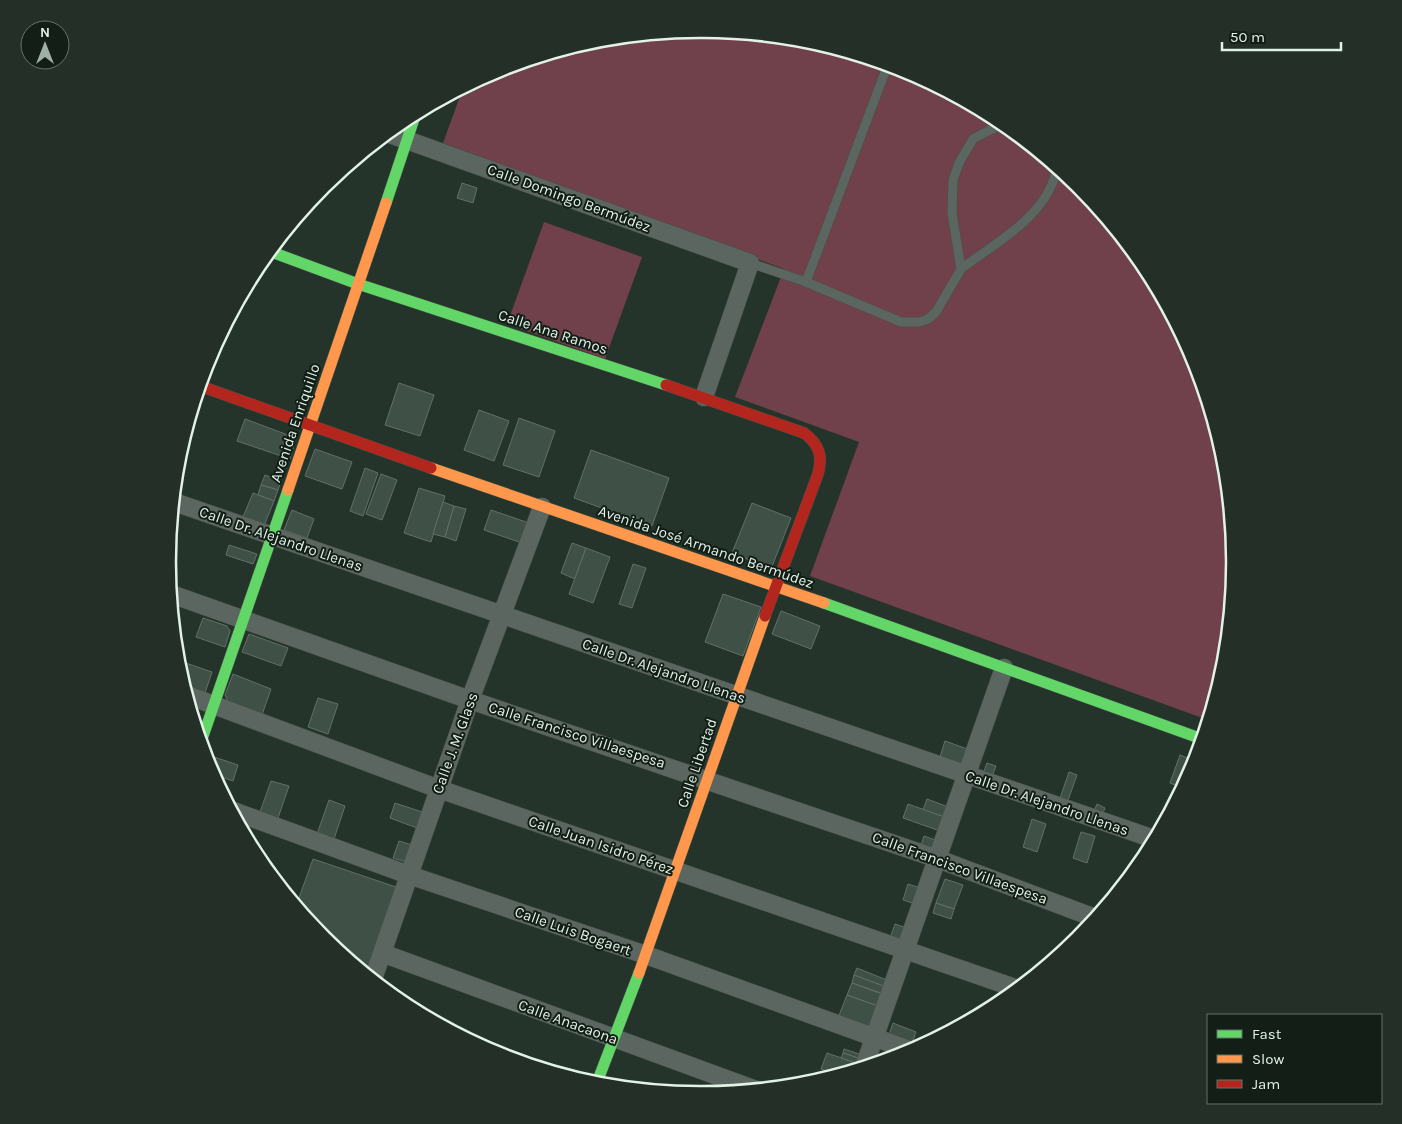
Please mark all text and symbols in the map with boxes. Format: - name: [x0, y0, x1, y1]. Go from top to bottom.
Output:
- north arrow: [20, 20, 70, 70]
- scale bar: [1222, 20, 1341, 52]
- text: N: [40, 24, 50, 41]
- text: 50 m: [1230, 28, 1265, 46]
- street label: Calle Domingo Bermúdez: [485, 160, 653, 236]
- street label: Calle Ana Ramos: [496, 306, 610, 358]
- street label: Avenida Enriquillo: [266, 361, 324, 485]
- street label: Avenida José Armando Bermúdez: [596, 502, 816, 592]
- street label: Calle Dr. Alejandro Llenas: [197, 503, 365, 575]
- street label: Calle Dr. Alejandro Llenas: [580, 635, 748, 707]
- street label: Calle J. M. Glass: [428, 690, 482, 796]
- street label: Calle Francisco Villaespesa: [486, 698, 668, 772]
- street label: Calle Libertad: [673, 716, 721, 810]
- street label: Calle Dr. Alejandro Llenas: [963, 767, 1131, 839]
- street label: Calle Juan Isidro Pérez: [526, 812, 676, 878]
- street label: Calle Francisco Villaespesa: [870, 828, 1050, 908]
- street label: Calle Luis Bogaert: [512, 903, 634, 960]
- street label: Calle Anacaona: [516, 996, 620, 1048]
- legend: [1207, 1014, 1382, 1104]
- text: Fast: [1252, 1025, 1282, 1043]
- text: Slow: [1252, 1050, 1284, 1068]
- text: Jam: [1252, 1075, 1280, 1093]

